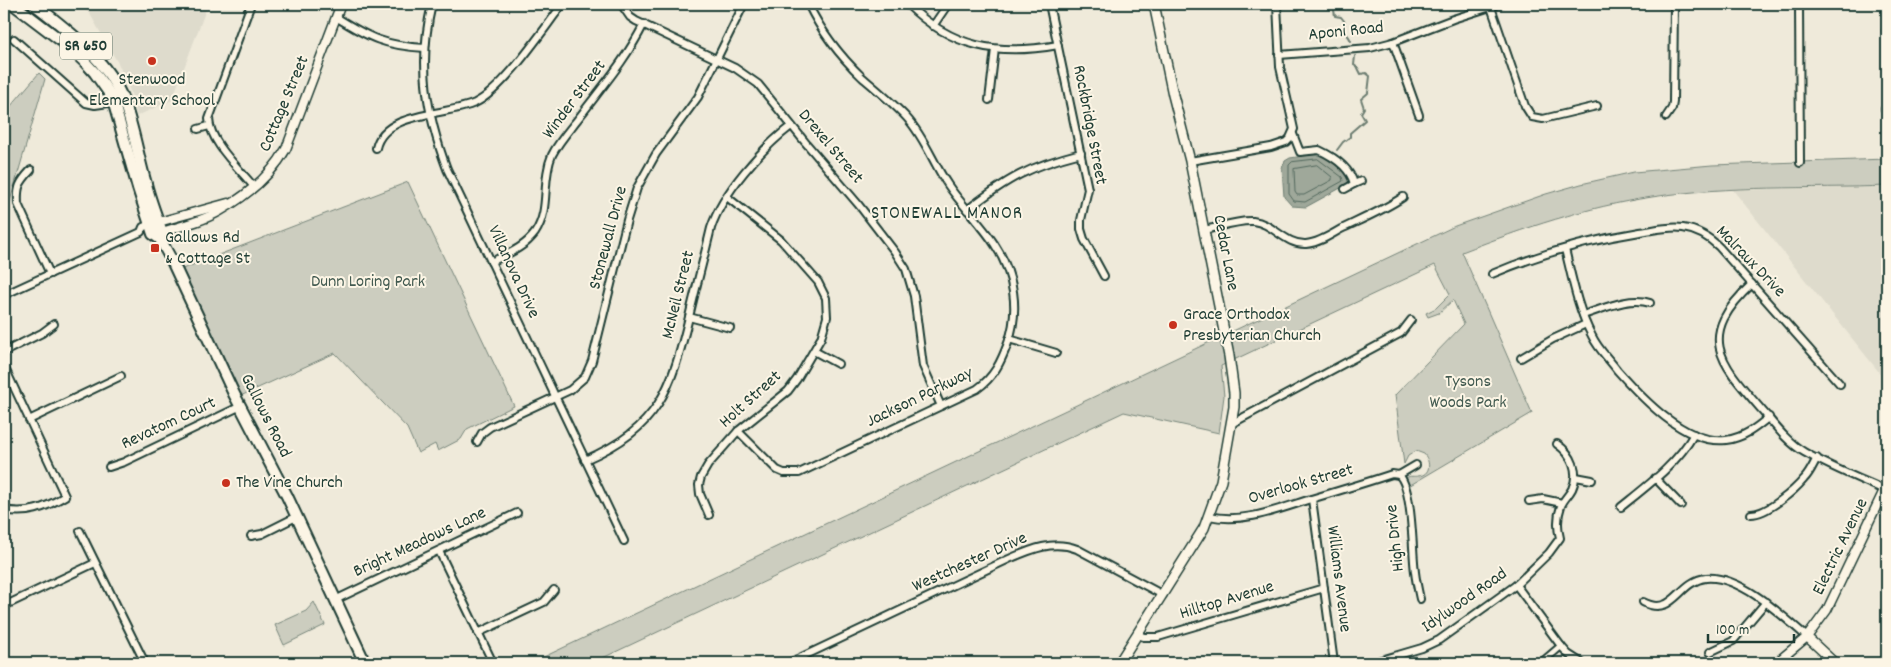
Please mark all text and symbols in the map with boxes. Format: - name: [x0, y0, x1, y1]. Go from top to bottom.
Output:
- street label: Aponi Road: [1307, 16, 1385, 48]
- road number: SR 650: [60, 32, 112, 59]
- street label: Cottage Street: [254, 52, 317, 156]
- marker: Stenwood Elementary School: [146, 55, 158, 67]
- street label: Winder Street: [537, 55, 613, 145]
- street label: Rockbridge Street: [1065, 63, 1113, 187]
- place label: Stenwood Elementary School: [89, 68, 216, 114]
- street label: Drexel Street: [791, 104, 869, 190]
- street label: Stonewall Drive: [583, 183, 635, 293]
- district label: STONEWALL MANOR: [871, 201, 1023, 228]
- street label: Cedar Lane: [1205, 213, 1245, 293]
- street label: Malraux Drive: [1709, 220, 1791, 304]
- street label: Villanova Drive: [481, 221, 546, 323]
- place label: Gallows Rd & Cottage St: [165, 226, 251, 272]
- marker: Gallows Rd & Cottage St: [149, 242, 161, 254]
- street label: McNeil Street: [656, 248, 702, 342]
- park label: Dunn Loring Park: [311, 270, 425, 295]
- place label: Grace Orthodox Presbyterian Church: [1183, 303, 1321, 349]
- marker: Grace Orthodox Presbyterian Church: [1167, 319, 1179, 331]
- street label: Jackson Parkway: [863, 361, 978, 435]
- street label: Holt Street: [714, 365, 788, 435]
- street label: Gallows Road: [233, 370, 297, 462]
- park label: Tysons Woods Park: [1429, 370, 1507, 416]
- street label: Revatom Court: [118, 391, 221, 457]
- street label: Overlook Street: [1246, 458, 1357, 512]
- place label: The Vine Church: [236, 471, 343, 496]
- marker: The Vine Church: [220, 477, 232, 489]
- street label: Electric Avenue: [1807, 494, 1875, 600]
- street label: Bright Meadows Lane: [349, 501, 491, 585]
- street label: High Drive: [1380, 503, 1412, 573]
- street label: Williams Avenue: [1319, 524, 1357, 634]
- street label: Westchester Drive: [909, 526, 1032, 600]
- street label: Idylwood Road: [1417, 562, 1513, 640]
- street label: Hilltop Avenue: [1177, 575, 1277, 627]
- scale bar: [1708, 612, 1795, 644]
- text: 100 m: [1716, 620, 1749, 642]

